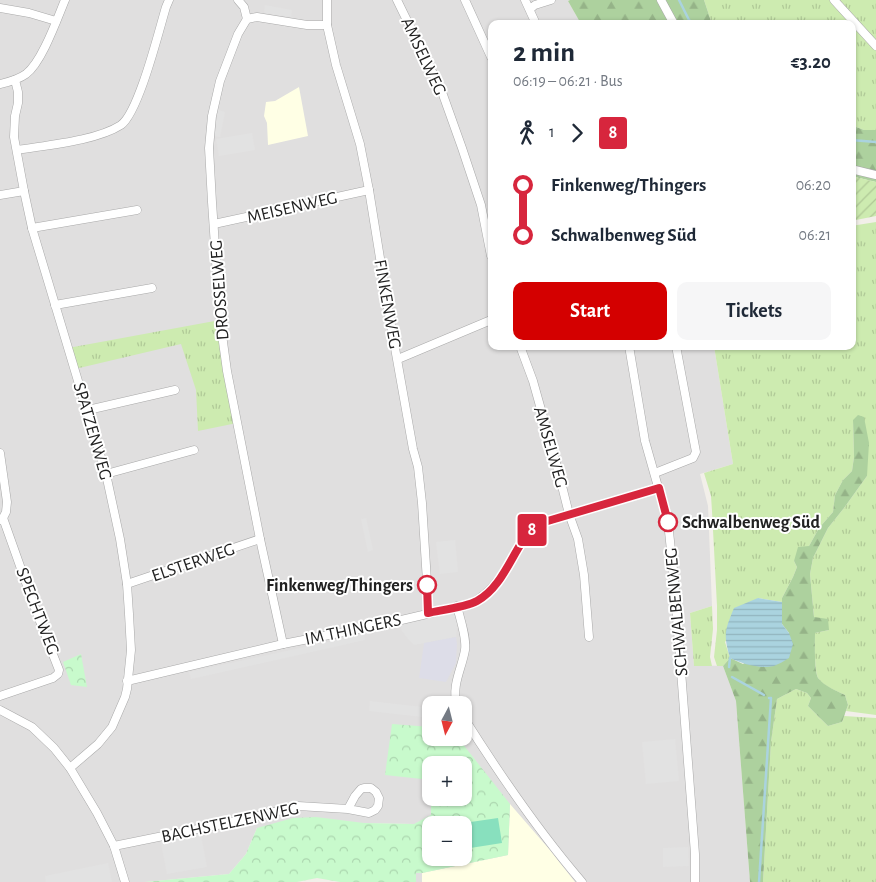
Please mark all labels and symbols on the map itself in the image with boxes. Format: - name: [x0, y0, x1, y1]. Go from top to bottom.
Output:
- street label: AMSELWEG: [397, 15, 449, 98]
- street label: MEISENWEG: [245, 189, 339, 227]
- street label: DROSSELWEG: [208, 239, 232, 341]
- street label: FINKENWEG: [370, 258, 404, 350]
- street label: SPATZENWEG: [70, 380, 115, 482]
- street label: AMSELWEG: [530, 405, 570, 490]
- marker: Schwalbenweg Süd: [658, 512, 678, 532]
- line badge: 8: [516, 514, 548, 546]
- place label: Schwalbenweg Süd: [682, 514, 820, 532]
- street label: ELSTERWEG: [149, 540, 237, 586]
- street label: SCHWALBENWEG: [662, 547, 692, 677]
- street label: SPECHTWEG: [12, 565, 62, 657]
- marker: Finkenweg/Thingers: [417, 575, 437, 595]
- place label: Finkenweg/Thingers: [266, 577, 413, 595]
- street label: IM THINGERS: [303, 611, 403, 649]
- north arrow: [422, 696, 472, 746]
- street label: BACHSTELZENWEG: [160, 800, 301, 846]

